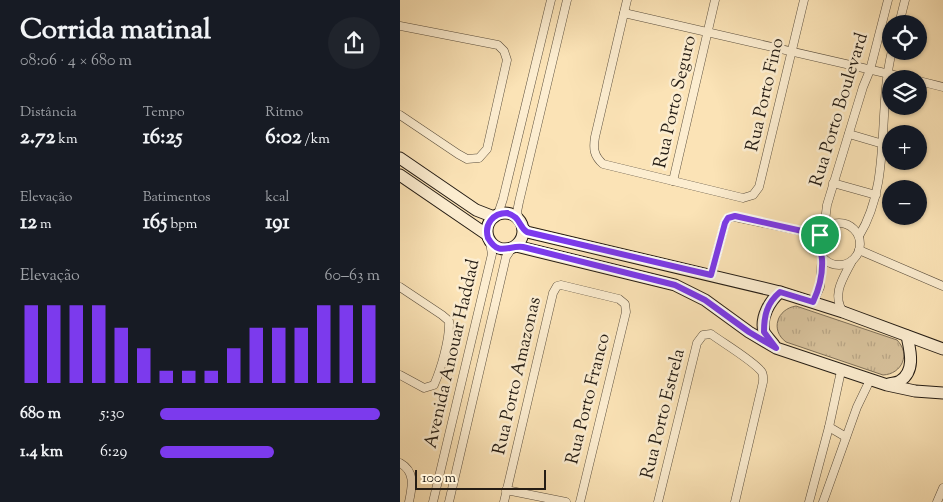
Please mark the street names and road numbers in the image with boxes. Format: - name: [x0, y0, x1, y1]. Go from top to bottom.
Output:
- street label: Rua Porto Boulevard: [804, 30, 876, 190]
- street label: Rua Porto Seguro: [648, 33, 704, 171]
- street label: Rua Porto Fino: [740, 36, 792, 154]
- street label: Avenida Anouar Haddad: [419, 257, 487, 451]
- street label: Rua Porto Amazonas: [487, 295, 549, 457]
- street label: Rua Porto Franco: [560, 331, 618, 467]
- street label: Rua Porto Estrela: [635, 346, 693, 482]

